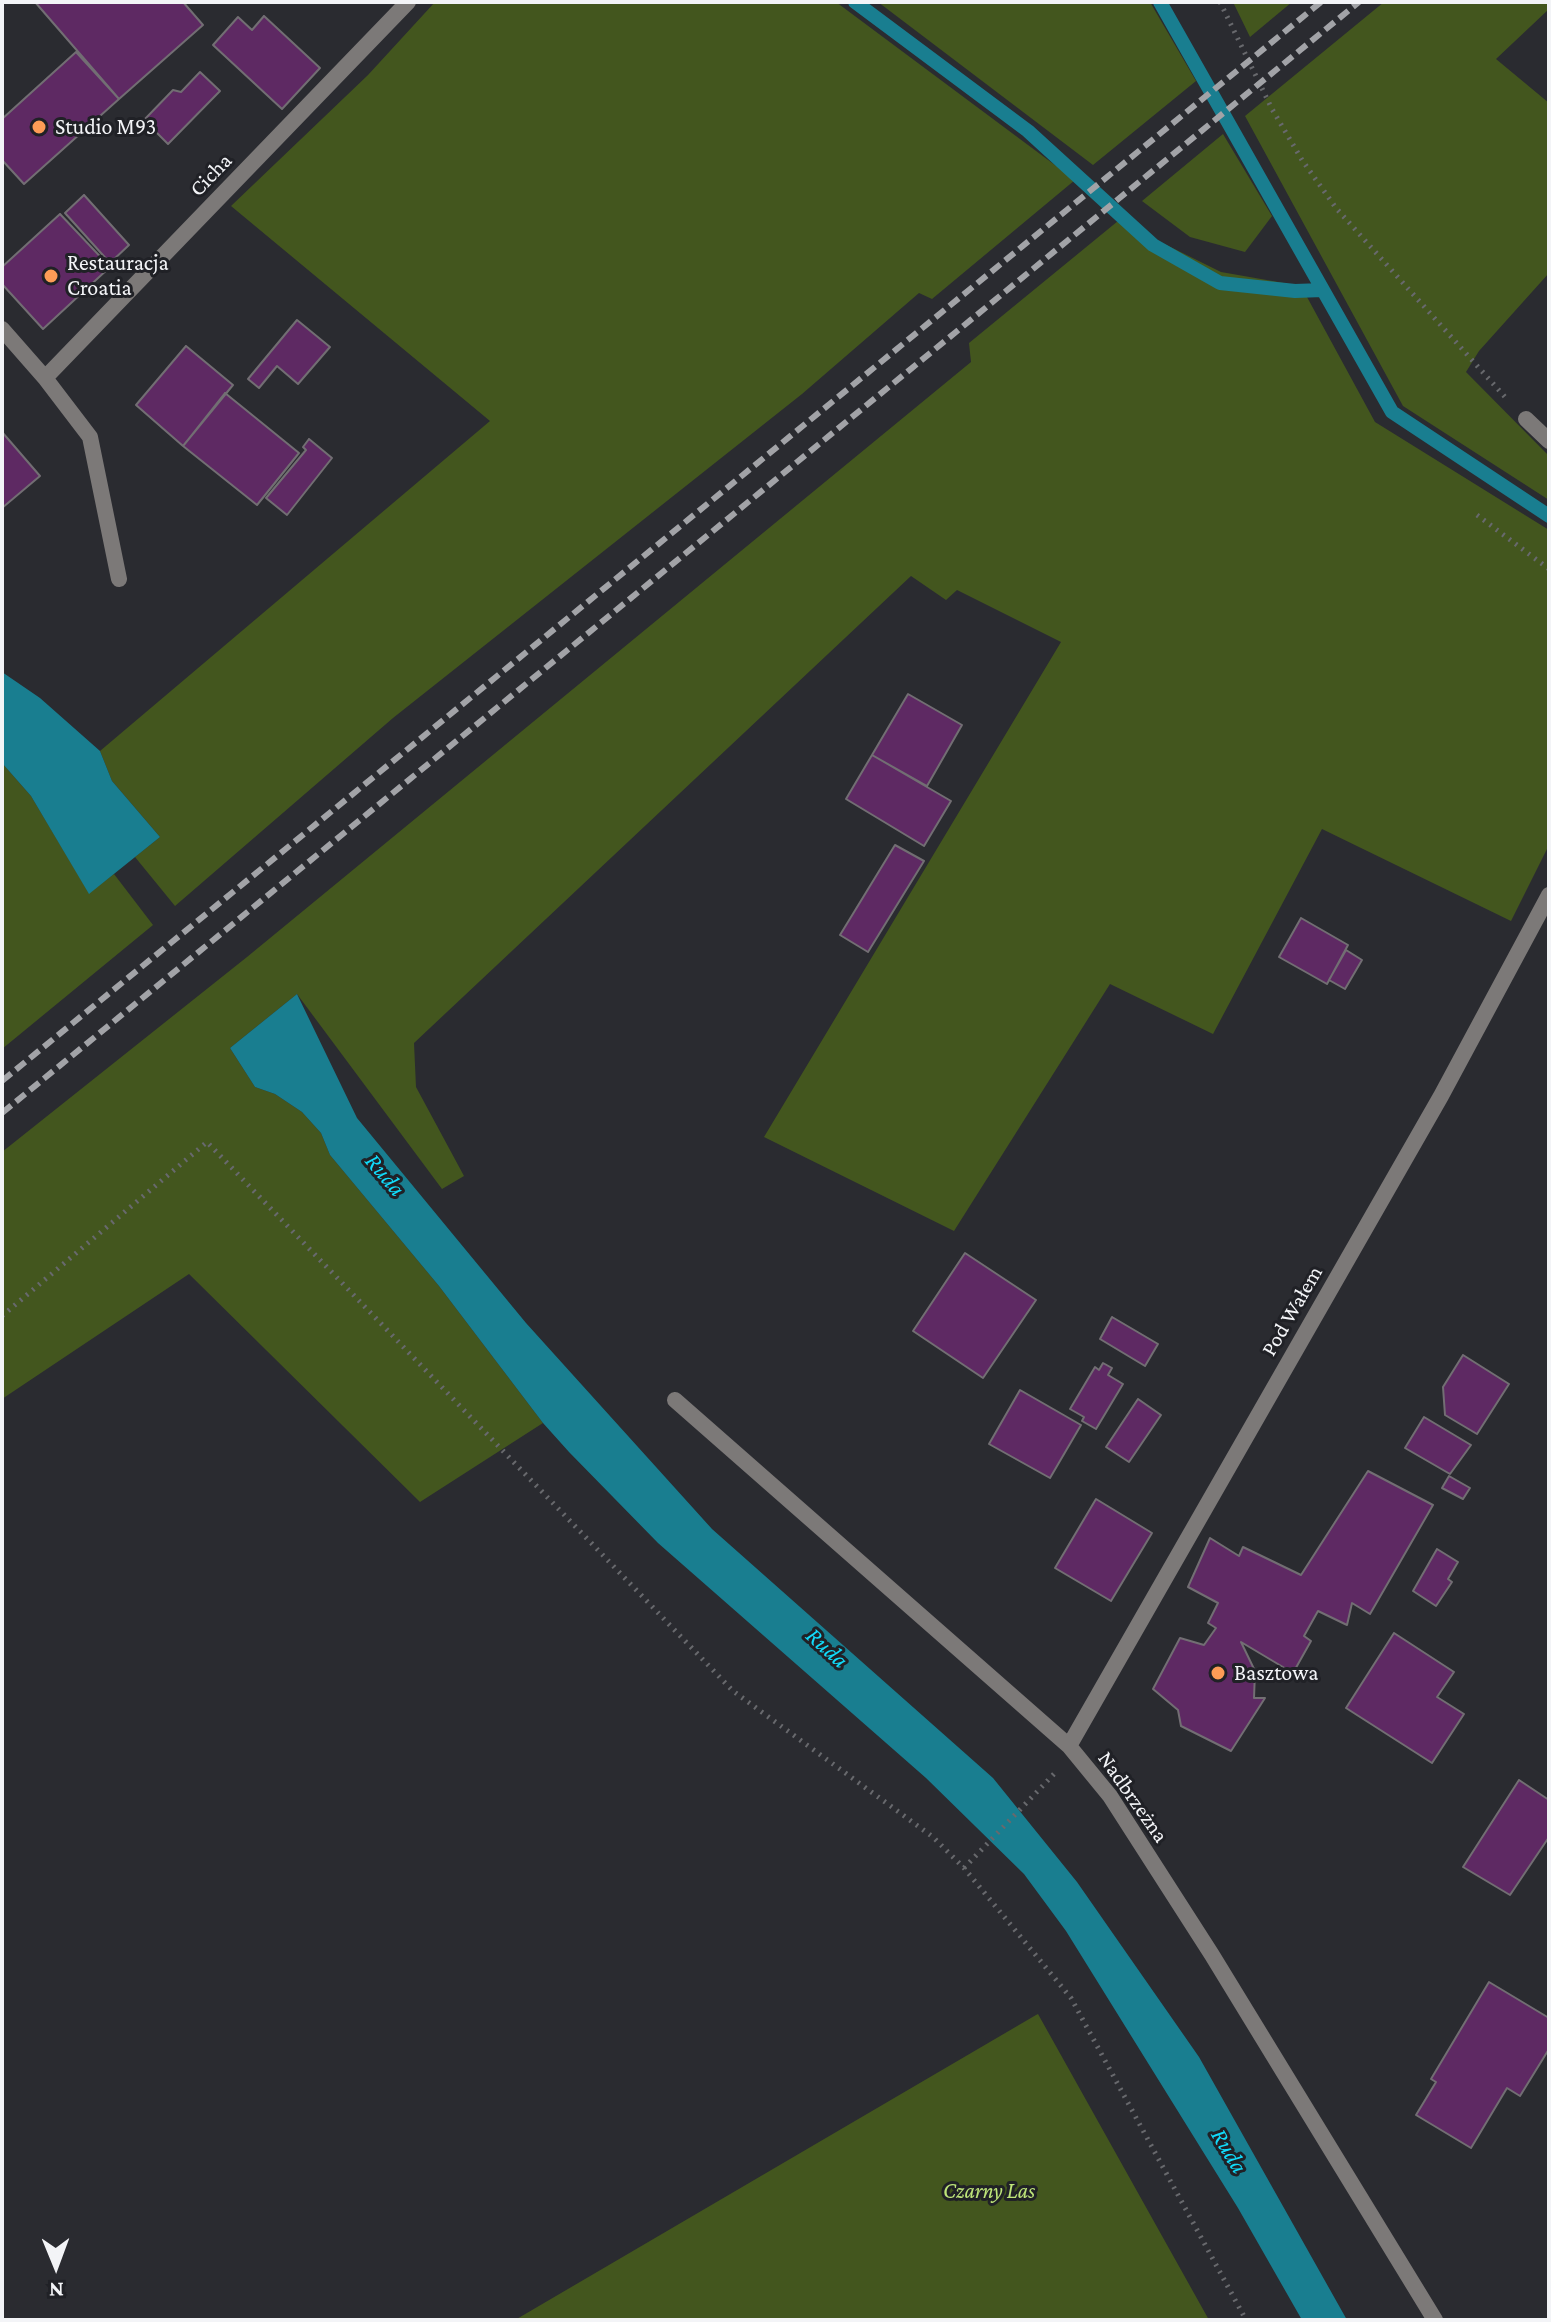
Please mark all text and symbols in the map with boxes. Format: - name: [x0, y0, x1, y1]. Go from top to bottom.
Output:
- place label: Studio M93: [55, 114, 156, 140]
- marker: Studio M93: [30, 118, 48, 136]
- street label: Cicha: [184, 148, 238, 202]
- place label: Restauracja Croatia: [67, 250, 169, 302]
- marker: Restauracja Croatia: [42, 267, 60, 285]
- water label: Ruda: [359, 1148, 411, 1202]
- street label: Pod Wałem: [1256, 1261, 1328, 1361]
- water label: Ruda: [800, 1621, 854, 1675]
- place label: Basztowa: [1234, 1660, 1318, 1686]
- marker: Basztowa: [1209, 1664, 1227, 1682]
- street label: Nadbrzeżna: [1092, 1746, 1174, 1848]
- water label: Ruda: [1204, 2123, 1254, 2179]
- park label: Czarny Las: [943, 2178, 1035, 2204]
- north arrow: [16, 2226, 96, 2306]
- text: N: [49, 2278, 64, 2303]

